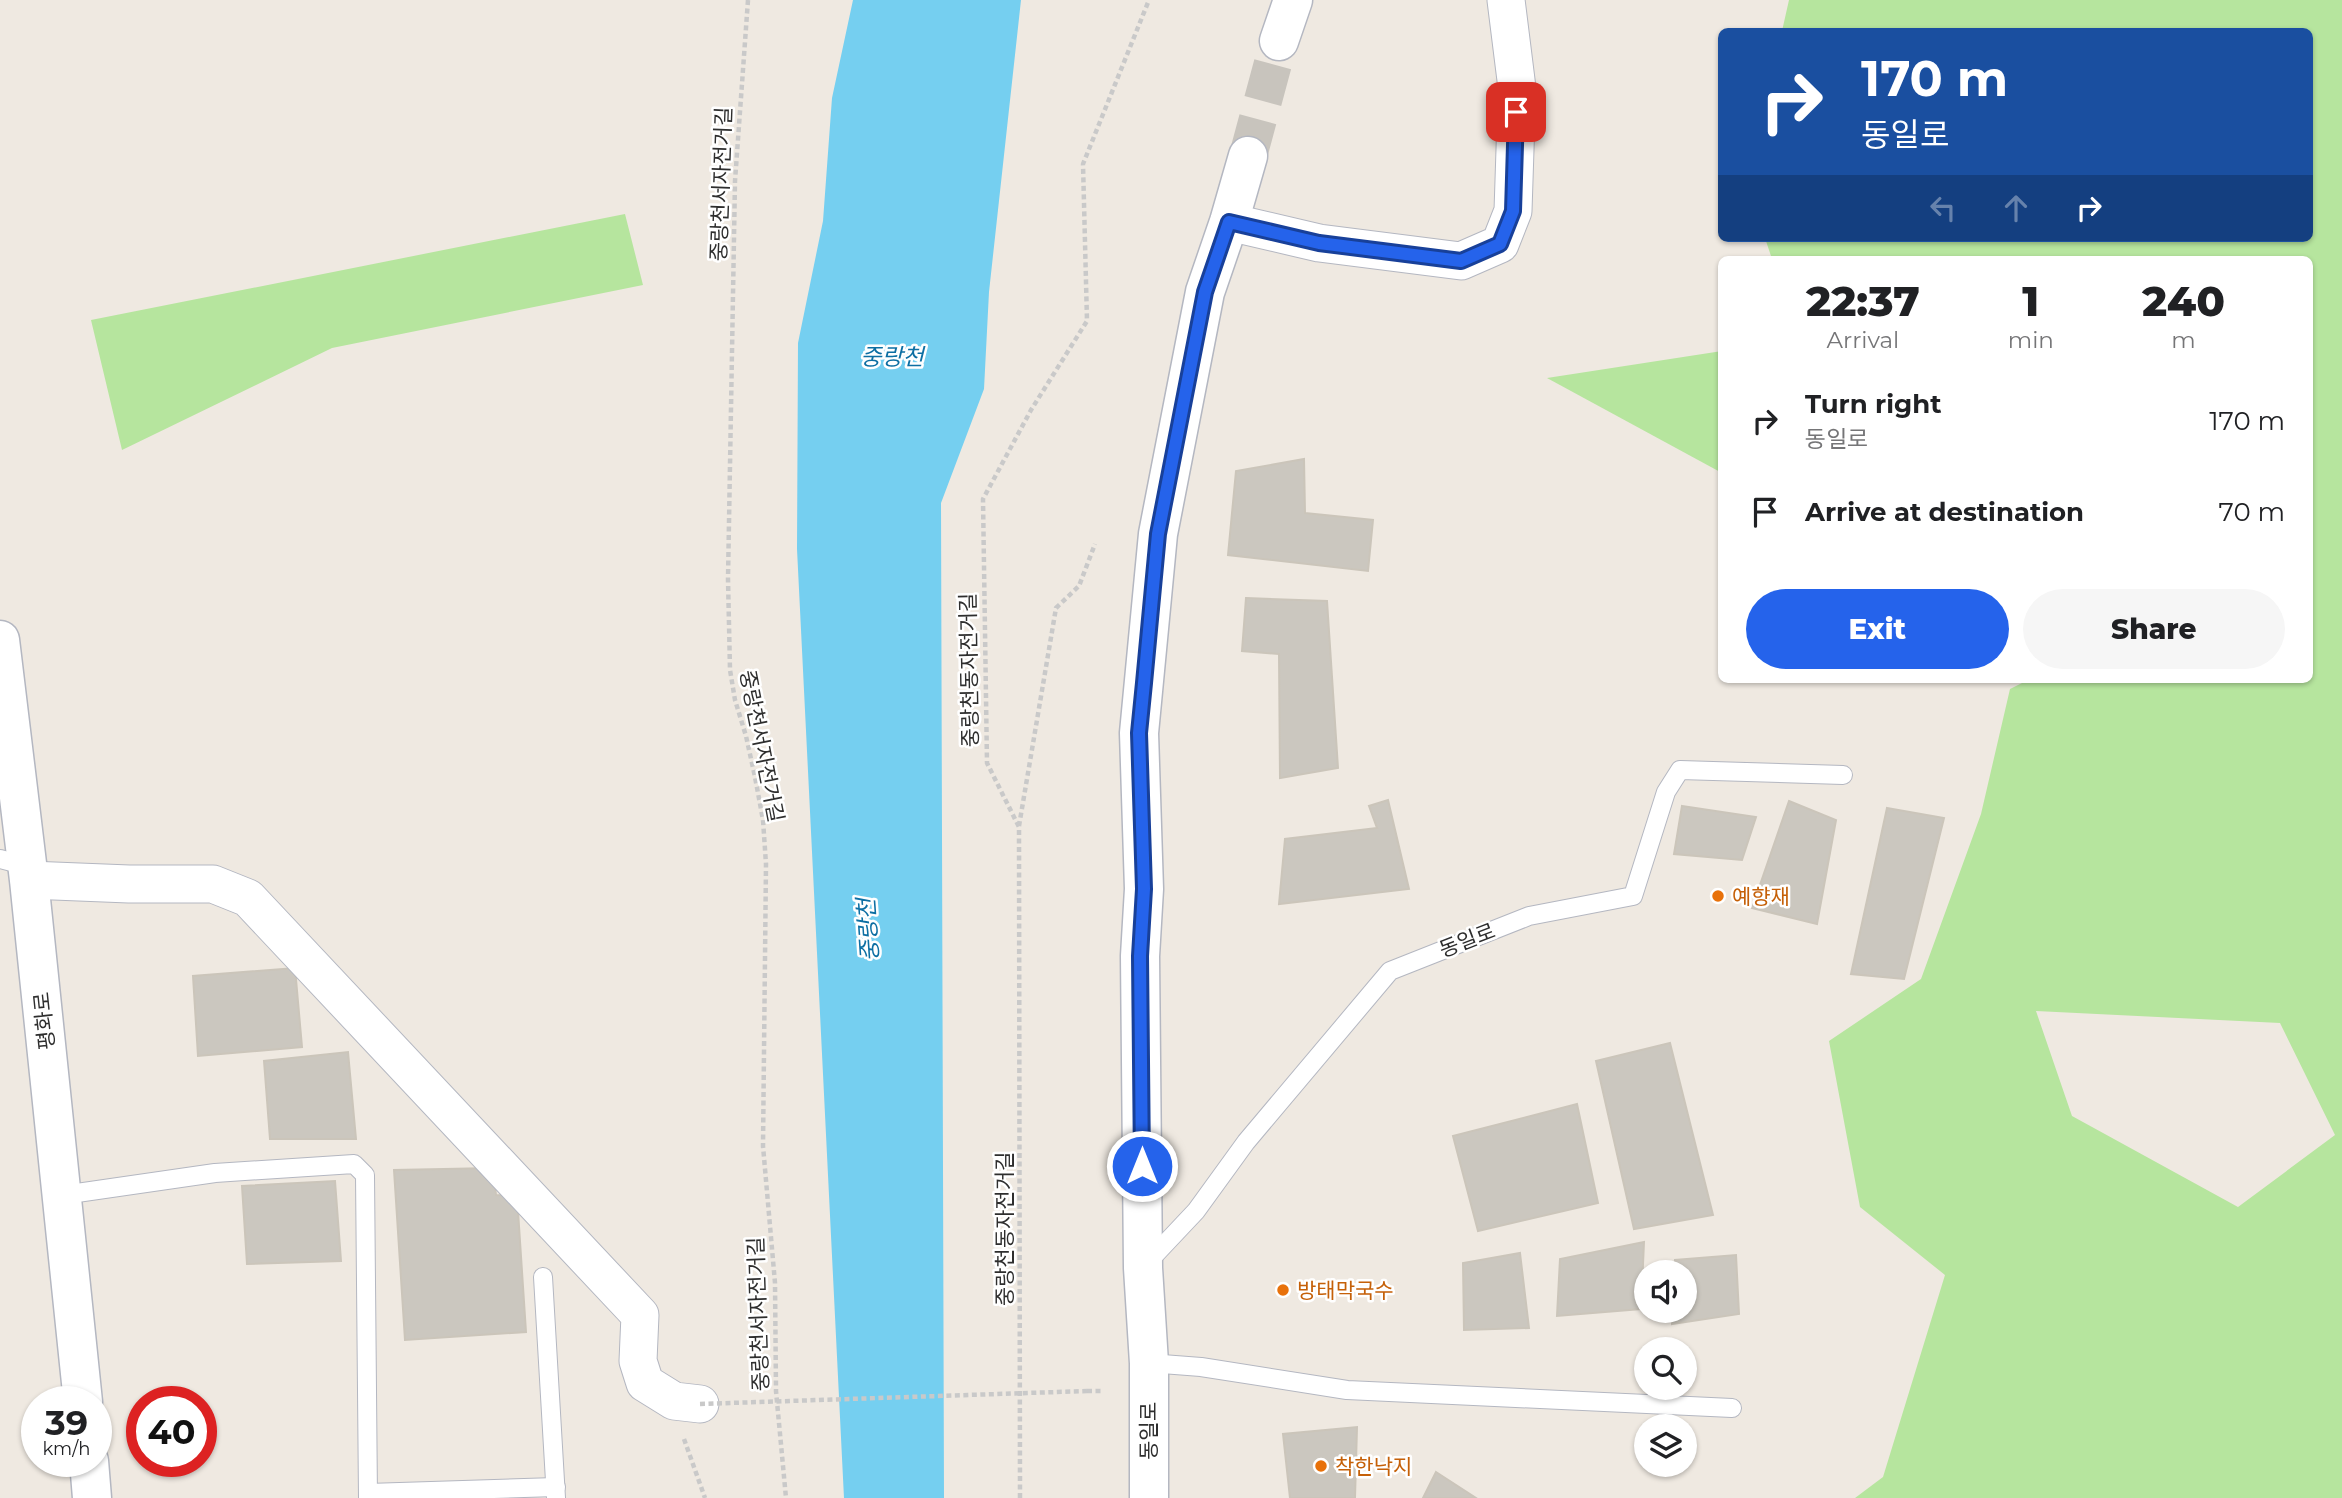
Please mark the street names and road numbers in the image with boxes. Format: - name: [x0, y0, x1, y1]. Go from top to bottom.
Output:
- street label: 중랑천서자전거길: [706, 106, 736, 262]
- street label: 중랑천동자전거길: [955, 593, 983, 747]
- street label: 중랑천서자전거길: [735, 668, 789, 824]
- street label: 동일로: [1435, 918, 1499, 962]
- street label: 평화로: [29, 991, 59, 1051]
- street label: 중랑천동자전거길: [992, 1152, 1017, 1306]
- street label: 중랑천서자전거길: [743, 1236, 773, 1392]
- street label: 동일로: [1136, 1402, 1161, 1460]

